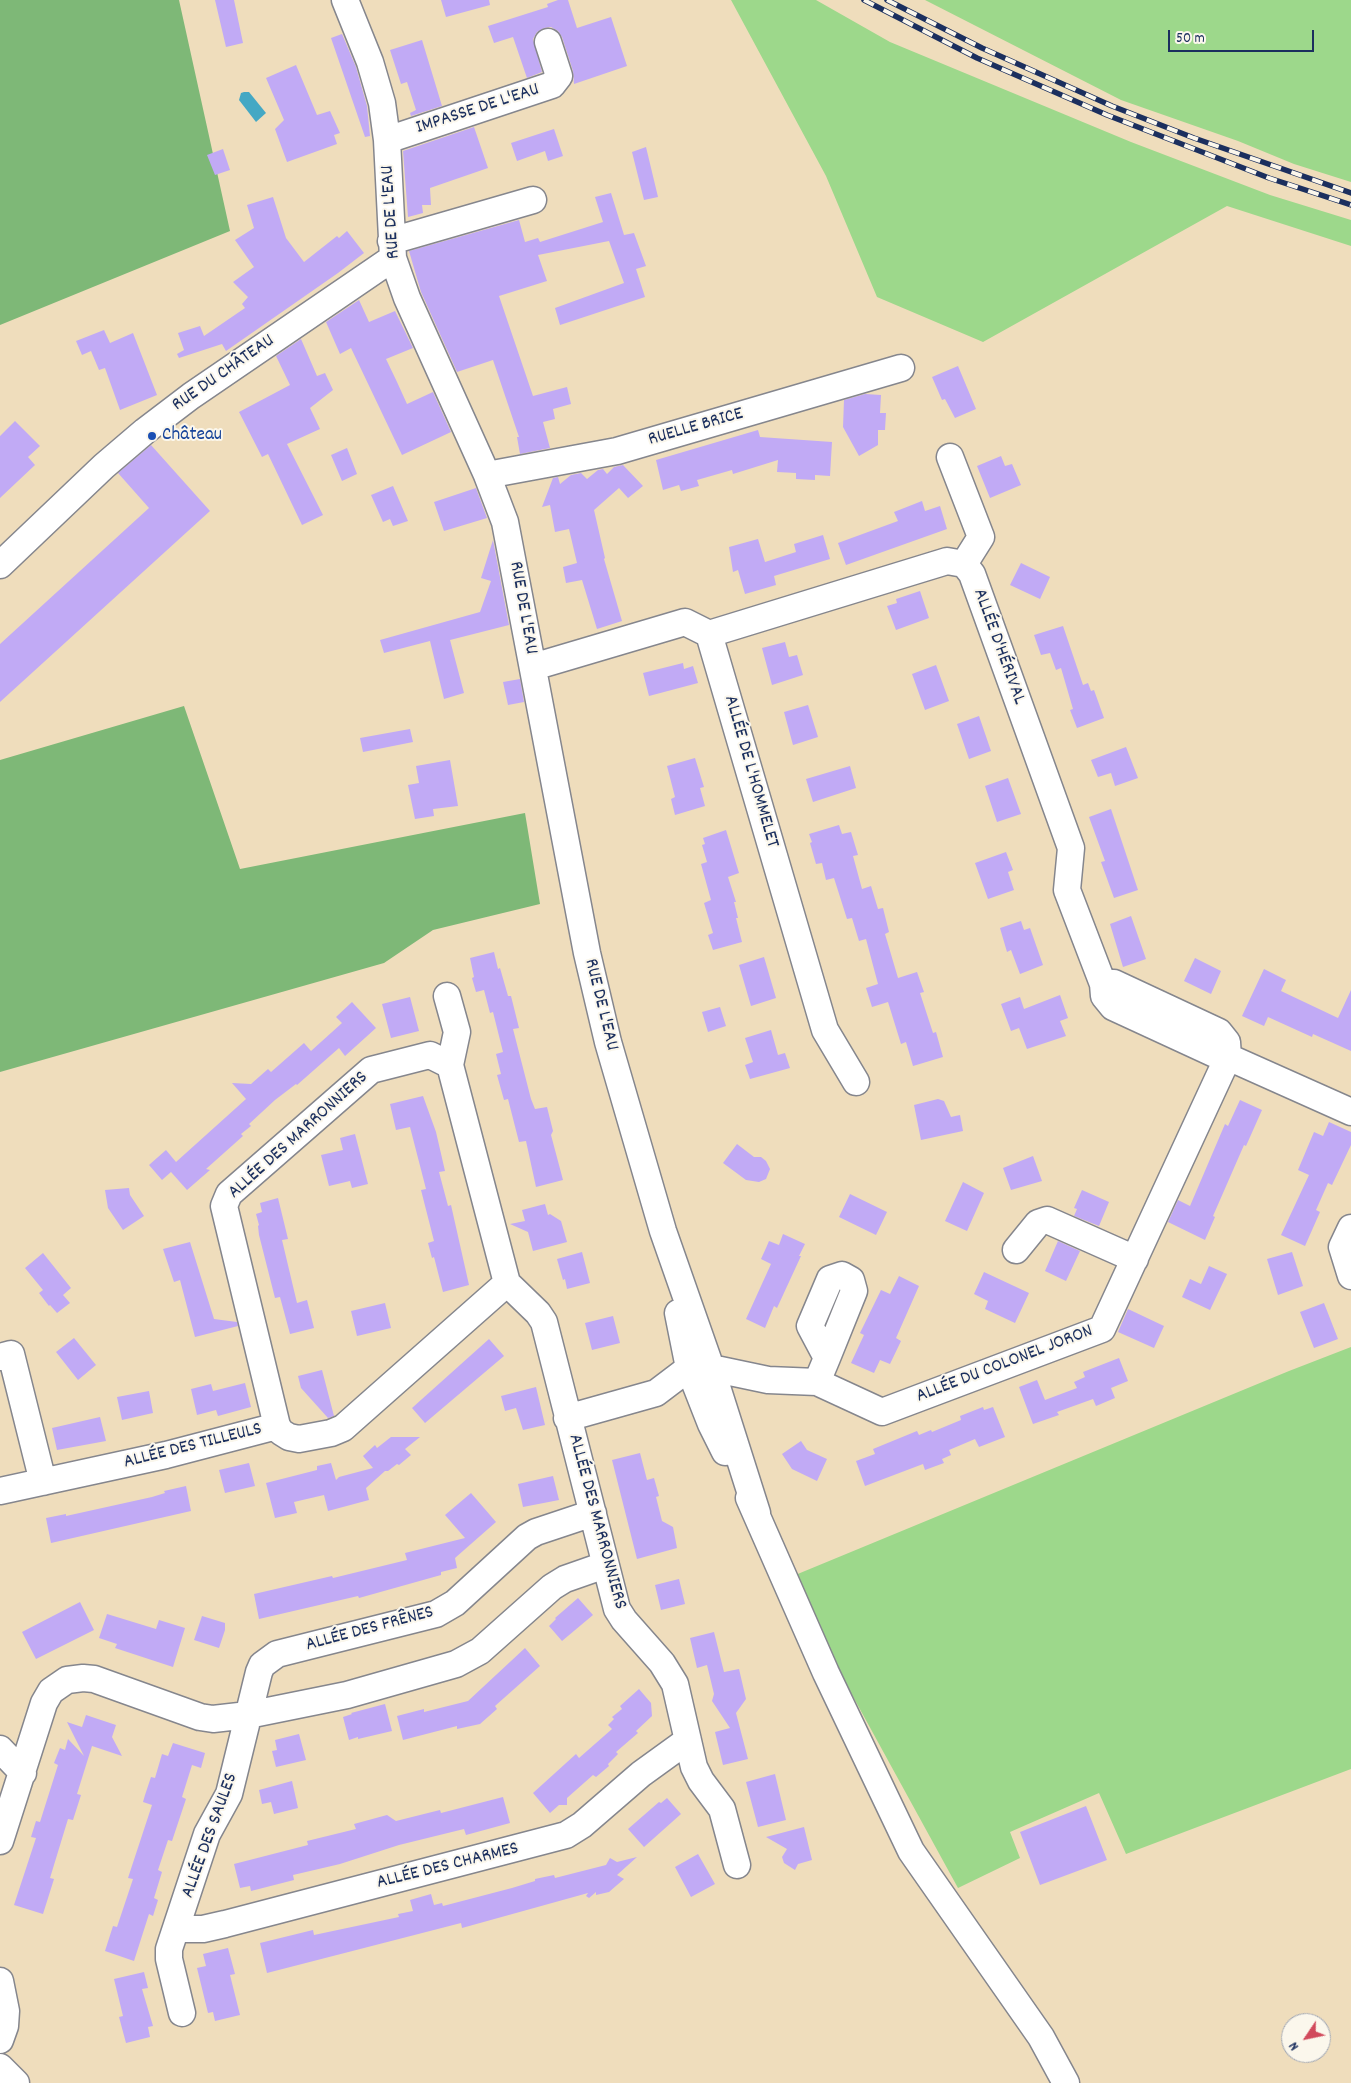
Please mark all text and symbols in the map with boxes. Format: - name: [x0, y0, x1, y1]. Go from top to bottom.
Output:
- scale bar: [1171, 20, 1317, 52]
- text: 50 m: [1176, 28, 1205, 50]
- street label: IMPASSE DE L'EAU: [414, 79, 542, 141]
- street label: RUE DE L'EAU: [377, 164, 407, 260]
- street label: RUE DU CHÂTEAU: [169, 330, 279, 418]
- street label: RUELLE BRICE: [646, 404, 746, 452]
- place label: Château: [162, 425, 222, 447]
- marker: Château: [146, 430, 158, 442]
- street label: RUE DE L'EAU: [503, 560, 541, 656]
- street label: ALLÉE D'HÉRIVAL: [966, 586, 1030, 708]
- street label: ALLÉE DE L'HOMMELET: [717, 693, 783, 851]
- street label: RUE DE L'EAU: [578, 957, 622, 1053]
- street label: ALLÉE DES MARRONNIERS: [224, 1067, 374, 1205]
- street label: ALLÉE DU COLONEL JORON: [913, 1321, 1097, 1409]
- street label: ALLÉE DES TILLEULS: [122, 1419, 264, 1475]
- street label: ALLÉE DES MARRONNIERS: [562, 1432, 630, 1612]
- street label: ALLÉE DES FRÊNES: [304, 1602, 436, 1658]
- street label: ALLÉE DES SAULES: [178, 1770, 244, 1902]
- street label: ALLÉE DES CHARMES: [375, 1838, 521, 1896]
- north arrow: [1281, 2013, 1331, 2063]
- text: N: [1284, 2037, 1305, 2054]

